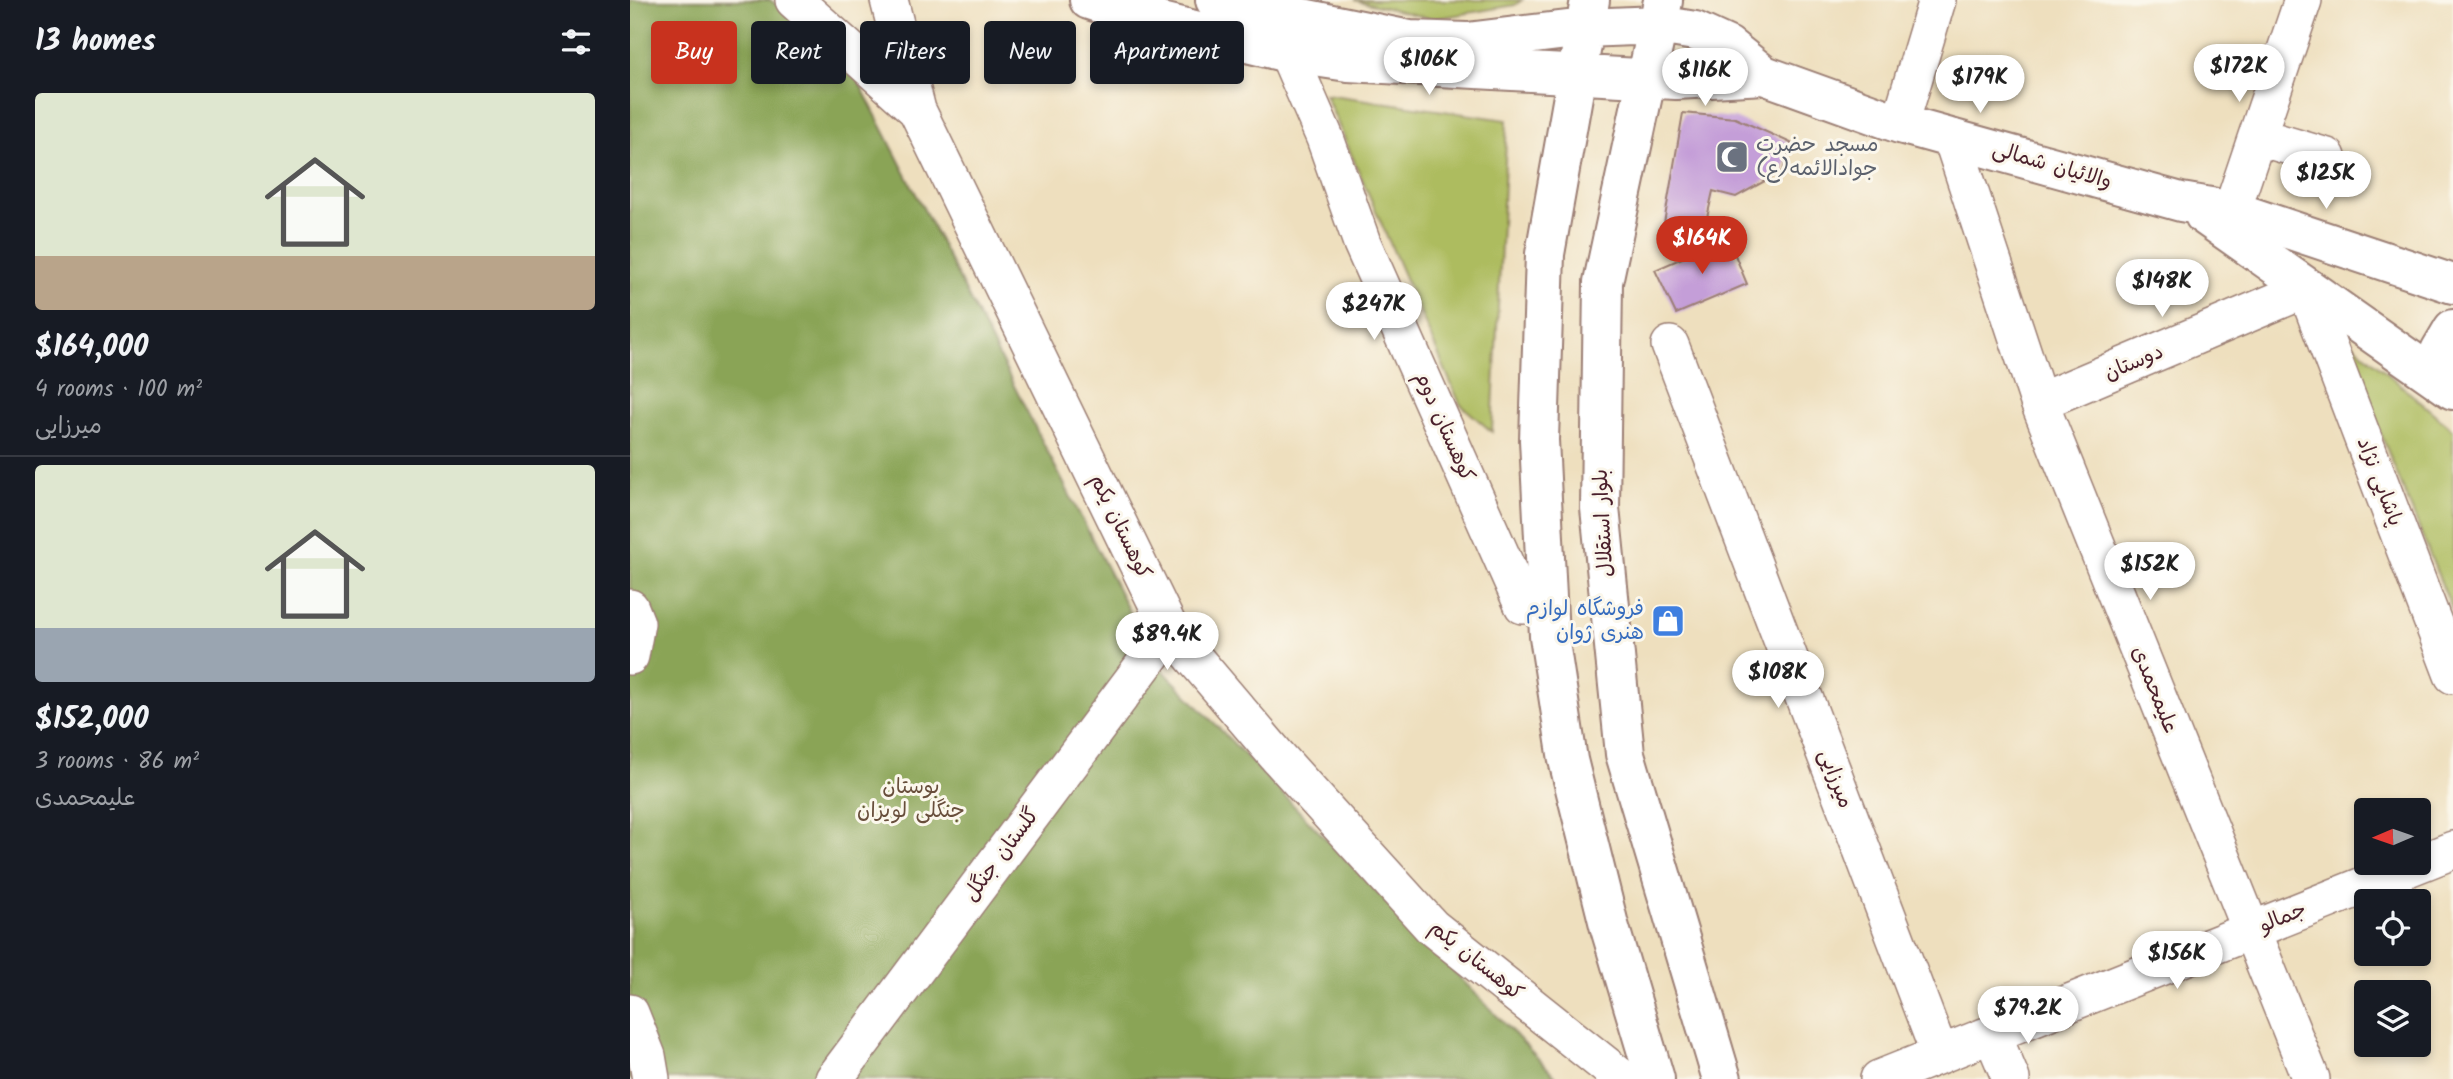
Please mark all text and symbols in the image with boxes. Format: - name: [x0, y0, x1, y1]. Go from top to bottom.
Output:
- text: 13 homes: [35, 18, 156, 66]
- chip: Buy: [651, 21, 737, 84]
- chip: Rent: [751, 21, 846, 84]
- chip: Filters: [860, 21, 970, 84]
- chip: New: [984, 21, 1076, 84]
- chip: Apartment: [1090, 21, 1244, 84]
- icon: filters: [557, 23, 595, 61]
- pin: $106K: [1380, 38, 1478, 97]
- text: $106K: [1400, 42, 1458, 78]
- pin: $172K: [2190, 44, 2288, 104]
- pin: $116K: [1656, 48, 1754, 108]
- text: $172K: [2210, 49, 2268, 85]
- text: $116K: [1678, 53, 1732, 89]
- pin: $179K: [1931, 55, 2029, 115]
- text: $179K: [1952, 60, 2008, 96]
- place label: مسجد حضرت جوادالائمه(ع): [1756, 129, 1879, 186]
- street label: والائیان شمالی: [1988, 133, 2116, 199]
- mosque icon: مسجد حضرت جوادالائمه(ع): [1713, 138, 1751, 176]
- icon: home: [252, 139, 378, 265]
- pin: $125K: [2277, 152, 2375, 211]
- text: $125K: [2296, 156, 2356, 192]
- pin: $164K: [1653, 216, 1751, 276]
- text: $164K: [1672, 221, 1732, 257]
- pin: $148K: [2113, 260, 2211, 319]
- text: $148K: [2132, 264, 2192, 300]
- pin: $247K: [1325, 282, 1423, 342]
- text: $247K: [1342, 287, 1406, 323]
- text: $164,000: [35, 324, 148, 372]
- street label: دوستان: [2099, 336, 2169, 390]
- street label: کوهستان دوم: [1405, 367, 1483, 487]
- text: 4 rooms · 100 m²: [35, 372, 202, 408]
- text: میرزایی: [35, 409, 102, 445]
- street label: پاشایی نژاد: [2347, 433, 2411, 531]
- street label: بلوار استقلال: [1585, 468, 1623, 578]
- street label: کوهستان یکم: [1080, 469, 1160, 585]
- icon: home: [252, 511, 378, 637]
- pin: $152K: [2101, 542, 2199, 602]
- text: $152K: [2120, 547, 2180, 583]
- place label: فروشگاه لوازم هنری ژوان: [1526, 593, 1644, 650]
- shop icon: فروشگاه لوازم هنری ژوان: [1649, 602, 1687, 640]
- pin: $89.4K: [1110, 612, 1224, 672]
- text: $89.4K: [1132, 617, 1202, 653]
- street label: علیمحمدی: [2122, 641, 2186, 739]
- pin: $108K: [1729, 650, 1827, 710]
- text: $108K: [1748, 655, 1808, 691]
- text: $152,000: [35, 696, 149, 744]
- text: 3 rooms · 86 m²: [35, 744, 199, 780]
- street label: میرزایی: [1809, 745, 1861, 813]
- park label: بوستان جنگلی لویزان: [857, 771, 965, 828]
- text: علیمحمدی: [35, 781, 135, 817]
- north arrow: [2354, 798, 2431, 875]
- map controls: [2354, 798, 2431, 1057]
- street label: گلستان جنگل: [956, 801, 1048, 909]
- button: locate: [2354, 889, 2431, 966]
- street label: جمالو: [2253, 894, 2312, 943]
- street label: کوهستان یکم: [1422, 913, 1530, 1009]
- pin: $156K: [2128, 932, 2226, 991]
- text: $156K: [2148, 936, 2206, 972]
- button: layers: [2354, 980, 2431, 1057]
- pin: $79.2K: [1971, 986, 2085, 1046]
- text: $79.2K: [1994, 991, 2062, 1027]

